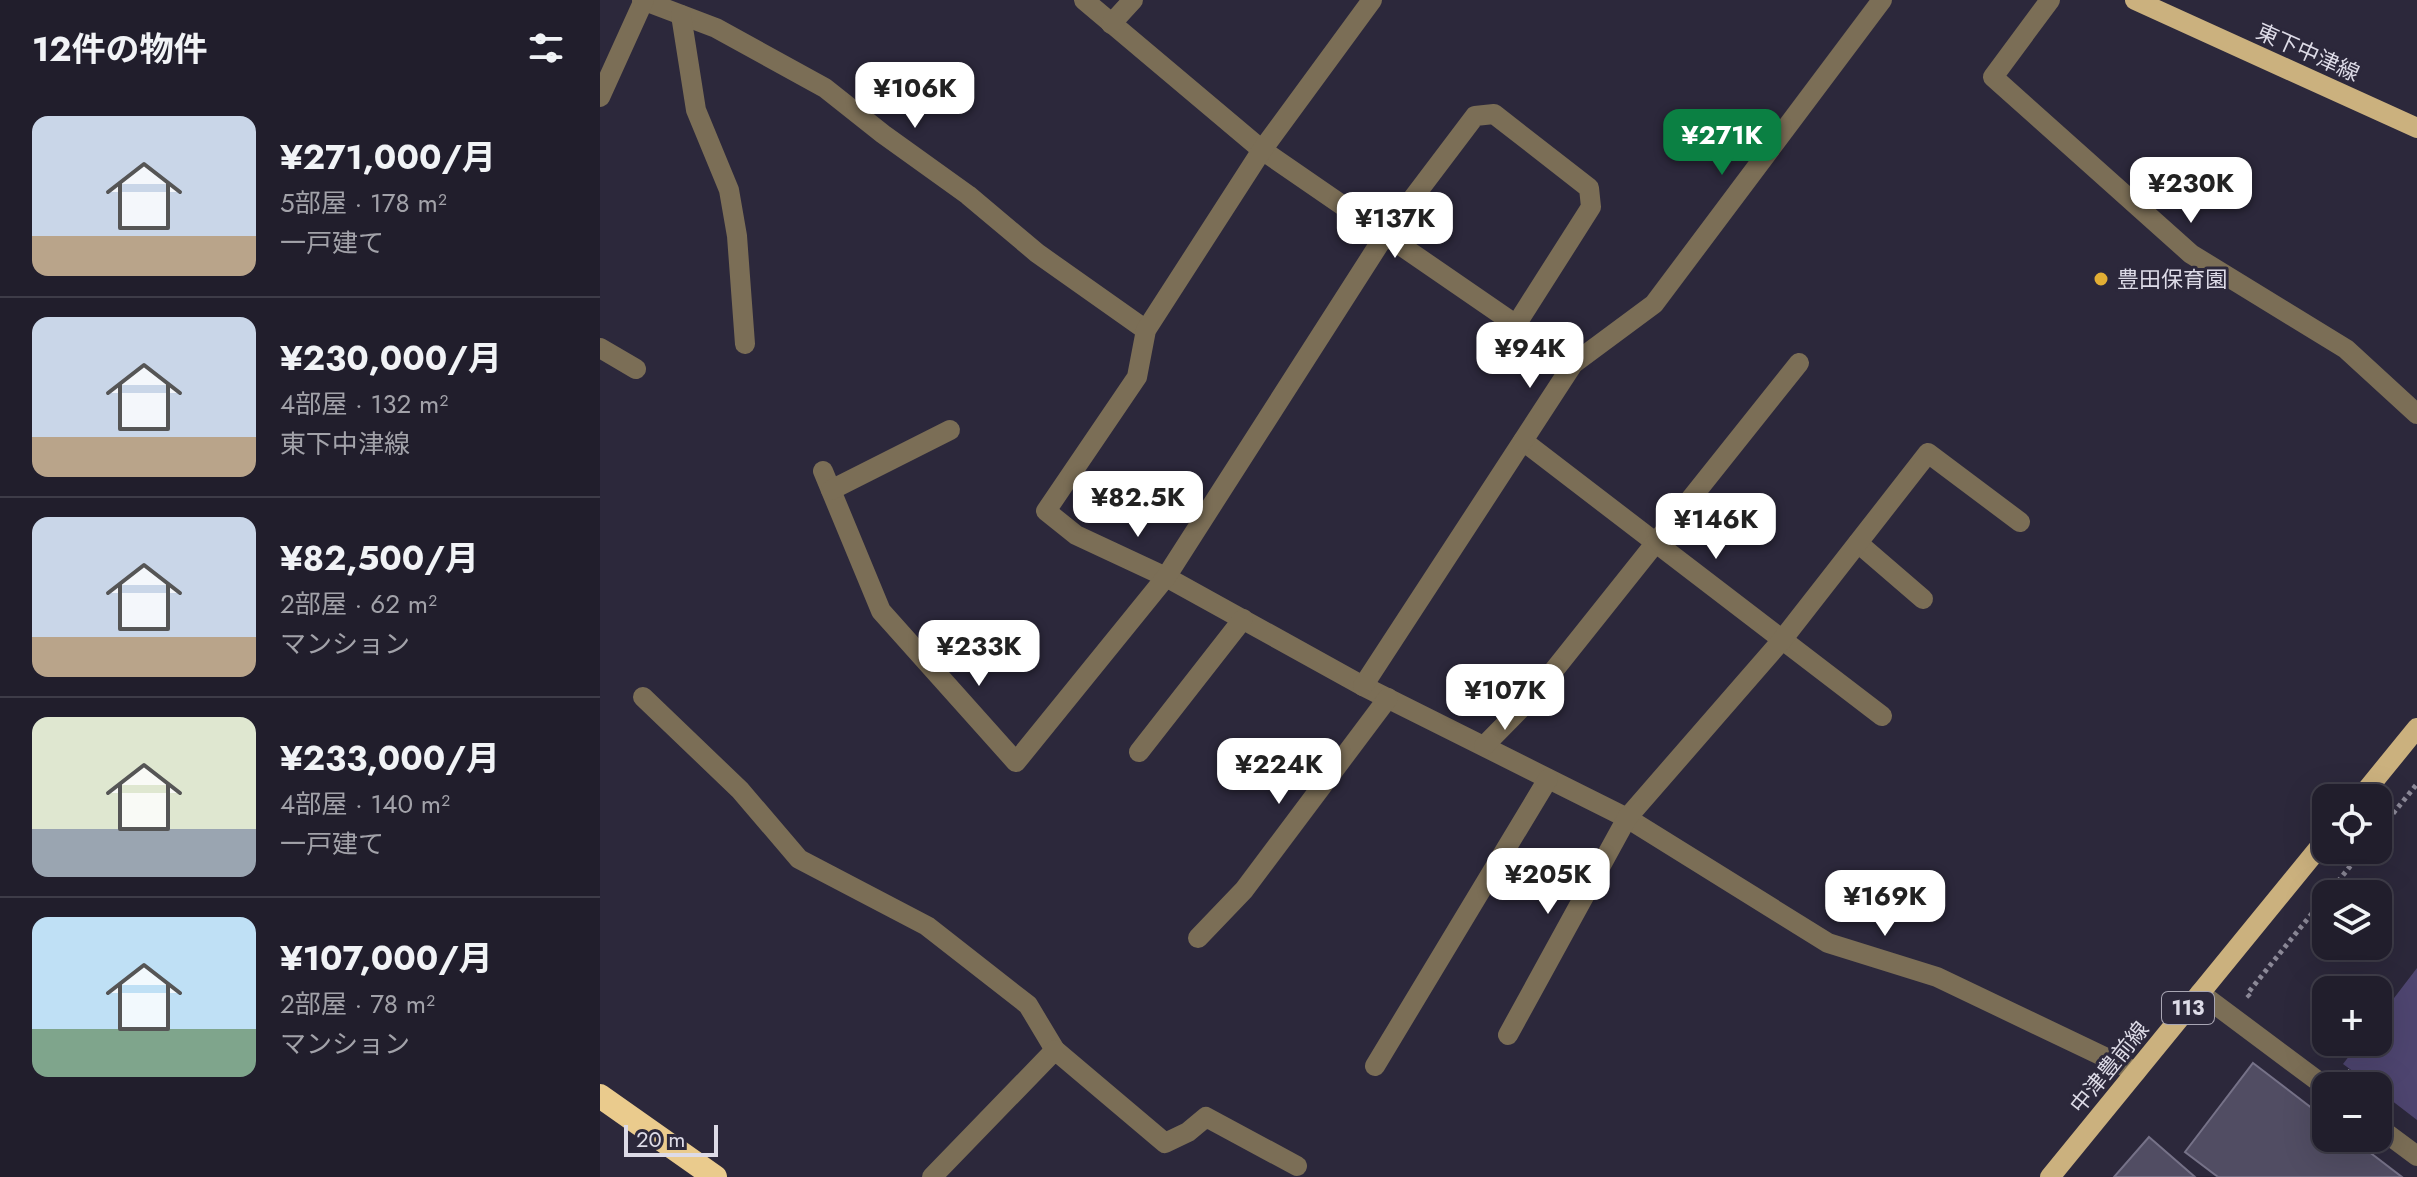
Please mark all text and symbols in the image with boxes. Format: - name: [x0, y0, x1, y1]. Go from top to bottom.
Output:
- street label: 東下中津線: [2251, 15, 2365, 89]
- text: 12件の物件: [32, 25, 208, 74]
- icon: filters: [524, 26, 568, 70]
- pin: ¥106K: [859, 62, 971, 130]
- text: ¥106K: [873, 69, 957, 107]
- pin: ¥271K: [1666, 109, 1778, 177]
- text: ¥271K: [1681, 116, 1763, 154]
- text: ¥271,000/月: [280, 133, 496, 182]
- icon: home: [96, 148, 192, 244]
- pin: ¥230K: [2135, 157, 2247, 225]
- text: ¥230K: [2148, 164, 2234, 202]
- text: 5部屋 · 178 m²: [280, 184, 447, 222]
- pin: ¥137K: [1339, 192, 1451, 260]
- text: ¥137K: [1355, 199, 1435, 237]
- text: 一戸建て: [280, 224, 384, 262]
- place label: 豊田保育園: [2117, 263, 2227, 295]
- marker: 豊田保育園: [2092, 270, 2110, 288]
- pin: ¥94K: [1483, 322, 1577, 390]
- text: ¥94K: [1494, 329, 1566, 367]
- text: ¥230,000/月: [280, 334, 502, 383]
- icon: home: [96, 349, 192, 445]
- text: 4部屋 · 132 m²: [280, 385, 448, 423]
- text: 東下中津線: [280, 425, 410, 463]
- pin: ¥82.5K: [1073, 471, 1203, 539]
- text: ¥82.5K: [1091, 478, 1185, 516]
- pin: ¥146K: [1660, 493, 1772, 561]
- text: ¥146K: [1674, 500, 1758, 538]
- text: ¥82,500/月: [280, 534, 479, 583]
- icon: home: [96, 549, 192, 645]
- text: 2部屋 · 62 m²: [280, 585, 437, 623]
- pin: ¥233K: [923, 620, 1035, 688]
- text: マンション: [280, 625, 410, 663]
- text: ¥233K: [937, 627, 1021, 665]
- pin: ¥107K: [1449, 664, 1561, 732]
- text: ¥107K: [1464, 671, 1546, 709]
- text: ¥233,000/月: [280, 734, 500, 783]
- pin: ¥224K: [1223, 738, 1335, 806]
- text: ¥224K: [1235, 745, 1323, 783]
- icon: home: [96, 749, 192, 845]
- map controls: [2312, 784, 2392, 1152]
- button: locate: [2312, 784, 2392, 864]
- text: 4部屋 · 140 m²: [280, 785, 450, 823]
- text: 一戸建て: [280, 825, 384, 863]
- pin: ¥205K: [1492, 848, 1604, 916]
- text: ¥205K: [1505, 855, 1591, 893]
- pin: ¥169K: [1829, 870, 1941, 938]
- text: ¥169K: [1843, 877, 1927, 915]
- button: layers: [2312, 880, 2392, 960]
- text: ¥107,000/月: [280, 934, 493, 983]
- icon: home: [96, 949, 192, 1045]
- button: +: [2312, 976, 2392, 1056]
- text: 2部屋 · 78 m²: [280, 985, 435, 1023]
- road number: 113: [2162, 992, 2214, 1024]
- street label: 中津豊前線: [2062, 1014, 2156, 1120]
- text: マンション: [280, 1025, 410, 1063]
- button: −: [2312, 1072, 2392, 1152]
- scale bar: [624, 1121, 718, 1157]
- text: 20 m: [636, 1123, 685, 1155]

